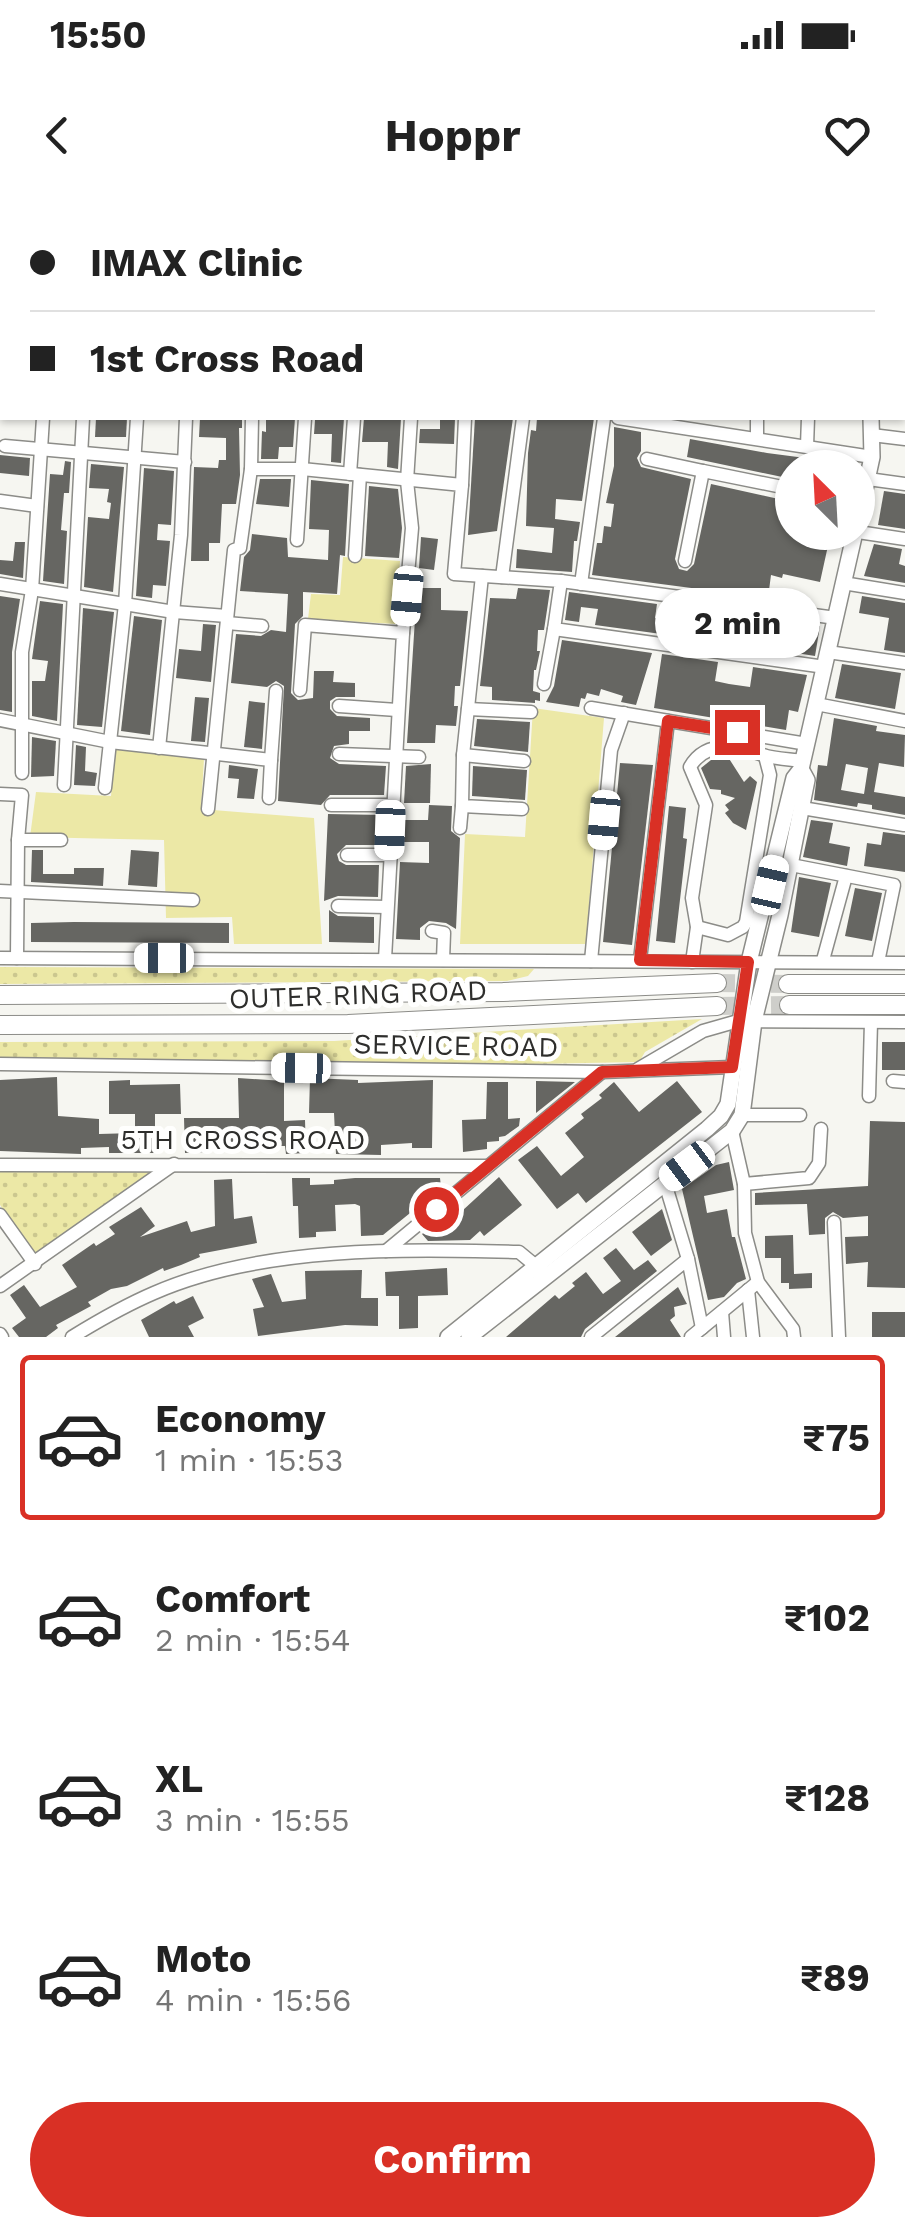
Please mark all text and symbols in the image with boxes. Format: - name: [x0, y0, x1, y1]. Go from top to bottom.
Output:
- text: 15:50: [50, 13, 147, 57]
- icon: back: [30, 108, 85, 163]
- icon: heart: [820, 108, 875, 163]
- text: Hoppr: [385, 109, 520, 162]
- text: IMAX Clinic: [90, 241, 303, 285]
- text: 1st Cross Road: [90, 337, 364, 381]
- north arrow: [775, 450, 875, 550]
- map controls: [775, 450, 875, 550]
- car: [389, 565, 425, 627]
- callout: 2 min: [654, 587, 820, 657]
- text: 2 min: [694, 604, 781, 642]
- route end: [715, 710, 760, 755]
- car: [586, 789, 622, 851]
- car: [374, 799, 406, 861]
- car: [749, 852, 791, 918]
- car: [134, 943, 194, 973]
- street label: OUTER RING ROAD: [228, 973, 488, 1015]
- street label: SERVICE ROAD: [353, 1027, 559, 1064]
- car: [271, 1052, 331, 1084]
- street label: 5TH CROSS ROAD: [121, 1123, 365, 1156]
- car: [654, 1136, 720, 1196]
- route start: [414, 1187, 459, 1232]
- icon: car: [35, 1393, 125, 1483]
- text: Economy: [155, 1397, 326, 1441]
- text: ₹75: [802, 1416, 870, 1460]
- text: 1 min · 15:53: [155, 1441, 343, 1479]
- icon: car: [35, 1573, 125, 1663]
- text: Comfort: [155, 1577, 310, 1621]
- text: ₹102: [784, 1596, 870, 1640]
- text: 2 min · 15:54: [155, 1621, 351, 1659]
- icon: car: [35, 1753, 125, 1843]
- text: XL: [155, 1757, 203, 1801]
- text: ₹128: [784, 1776, 870, 1820]
- text: 3 min · 15:55: [155, 1801, 350, 1839]
- icon: car: [35, 1933, 125, 2023]
- text: Moto: [155, 1937, 251, 1981]
- text: ₹89: [800, 1956, 870, 2000]
- text: 4 min · 15:56: [155, 1981, 351, 2019]
- button: Confirm: [30, 2102, 875, 2217]

